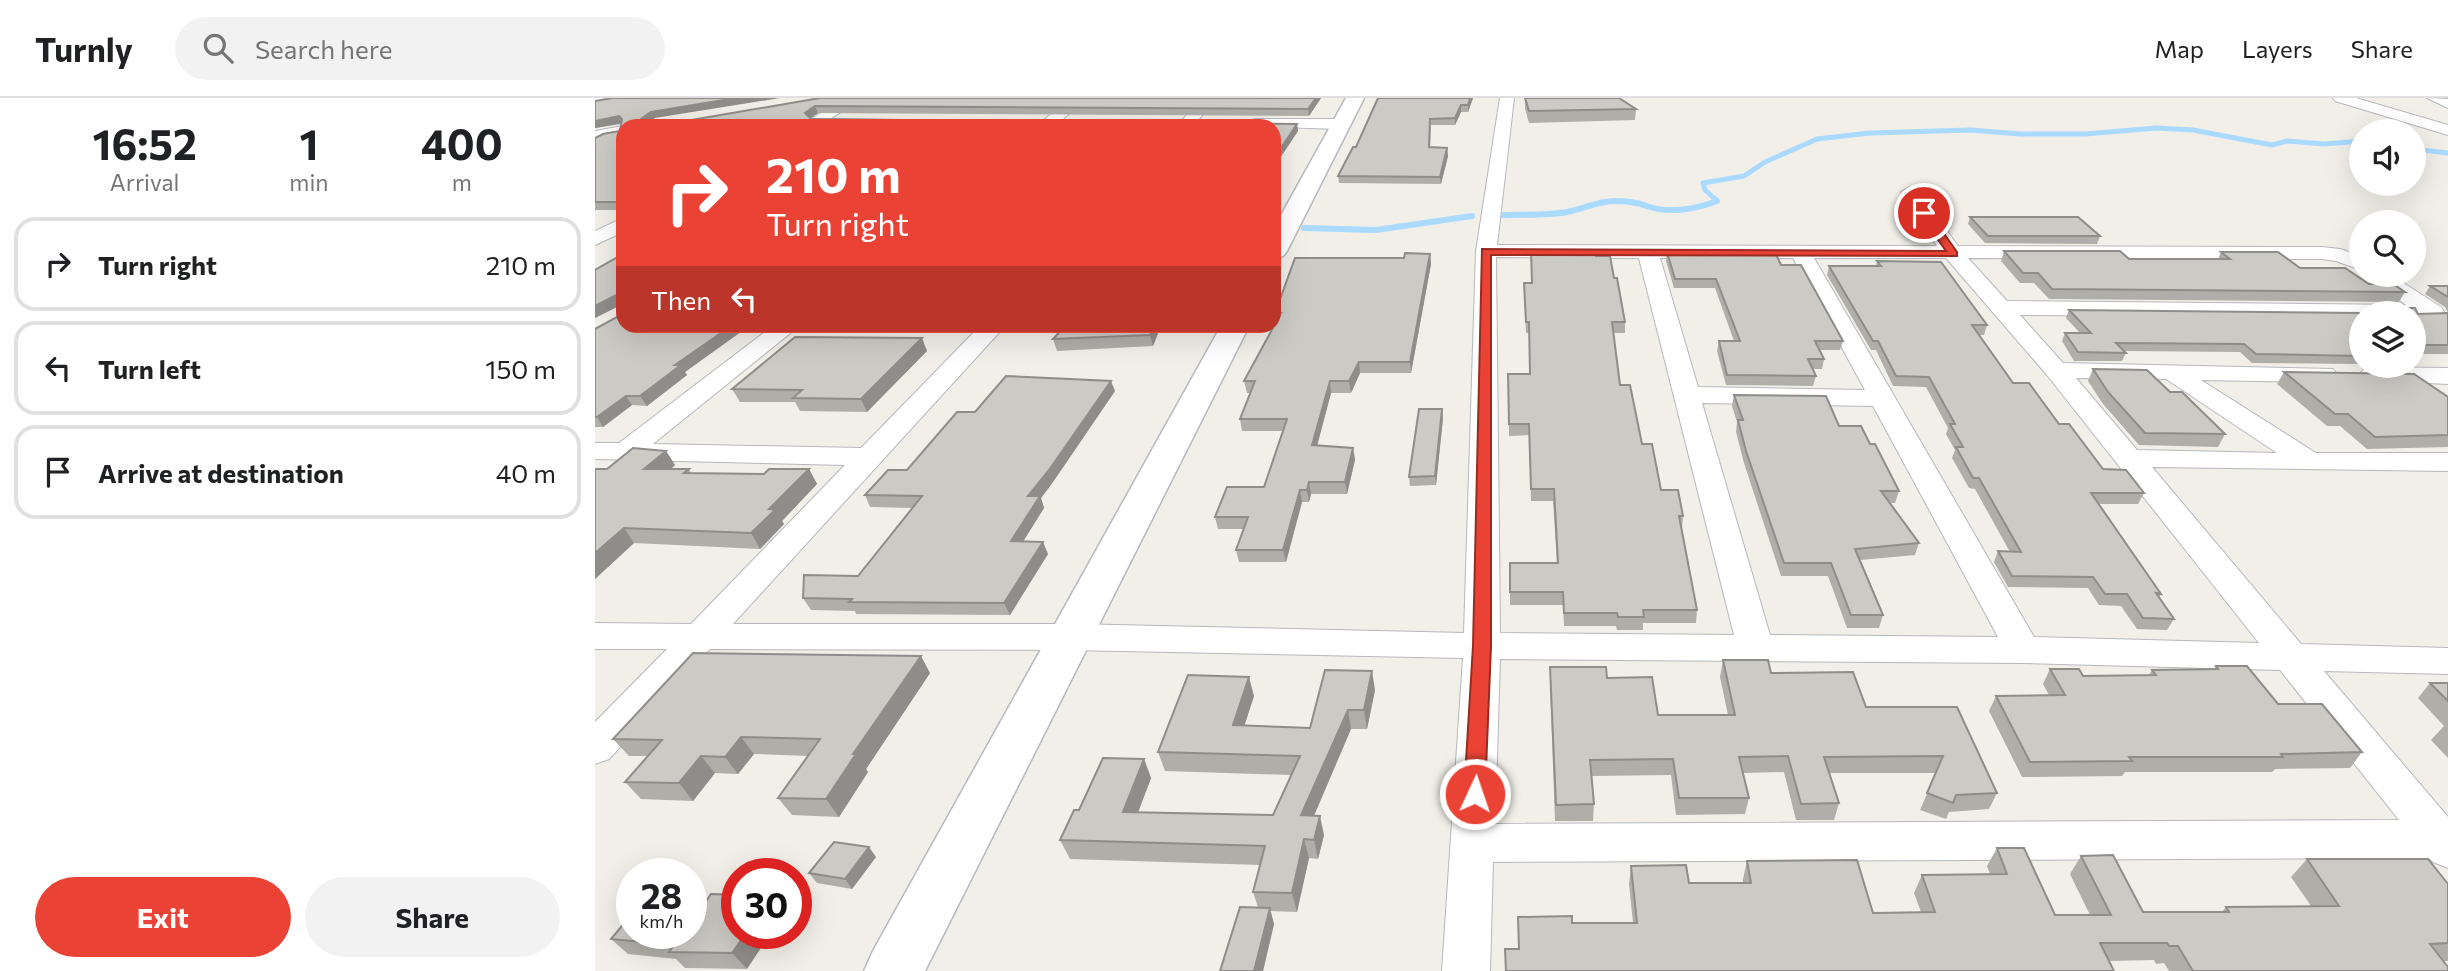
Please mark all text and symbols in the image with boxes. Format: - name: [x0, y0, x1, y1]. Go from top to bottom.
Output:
- search box: [175, 17, 665, 80]
- text: Turnly: [35, 28, 133, 69]
- icon: search: [199, 29, 237, 67]
- text: Search here: [255, 33, 392, 64]
- text: Map: [2155, 34, 2204, 63]
- text: Layers: [2242, 34, 2313, 63]
- text: Share: [2351, 34, 2413, 63]
- text: 16:52: [92, 117, 197, 169]
- text: 1: [299, 117, 318, 169]
- text: 400: [421, 117, 503, 169]
- map controls: [2349, 119, 2426, 378]
- button: sound: [2349, 119, 2426, 196]
- text: 210 m: [766, 143, 901, 203]
- icon: right: [651, 147, 742, 238]
- text: Arrival: [110, 168, 179, 196]
- text: min: [289, 168, 329, 196]
- text: m: [452, 168, 472, 196]
- pin: [1894, 183, 1954, 243]
- icon: arrive: [1905, 194, 1943, 232]
- text: Turn right: [766, 203, 909, 243]
- button: search: [2349, 210, 2426, 287]
- icon: right: [39, 245, 77, 283]
- text: Turn right: [98, 249, 217, 280]
- text: 210 m: [486, 249, 556, 280]
- icon: left: [725, 280, 763, 318]
- text: Then: [651, 284, 711, 315]
- button: layers: [2349, 301, 2426, 378]
- icon: left: [39, 349, 77, 387]
- text: Turn left: [98, 353, 201, 384]
- text: 150 m: [485, 353, 556, 384]
- icon: arrive: [39, 453, 77, 491]
- text: Arrive at destination: [98, 457, 344, 488]
- text: 40 m: [496, 457, 556, 488]
- position arrow: [1438, 757, 1512, 831]
- speed limit sign: 30: [721, 858, 812, 949]
- text: 28: [641, 873, 682, 916]
- button: Exit: [35, 877, 291, 957]
- button: Share: [305, 877, 560, 957]
- text: km/h: [640, 910, 683, 932]

